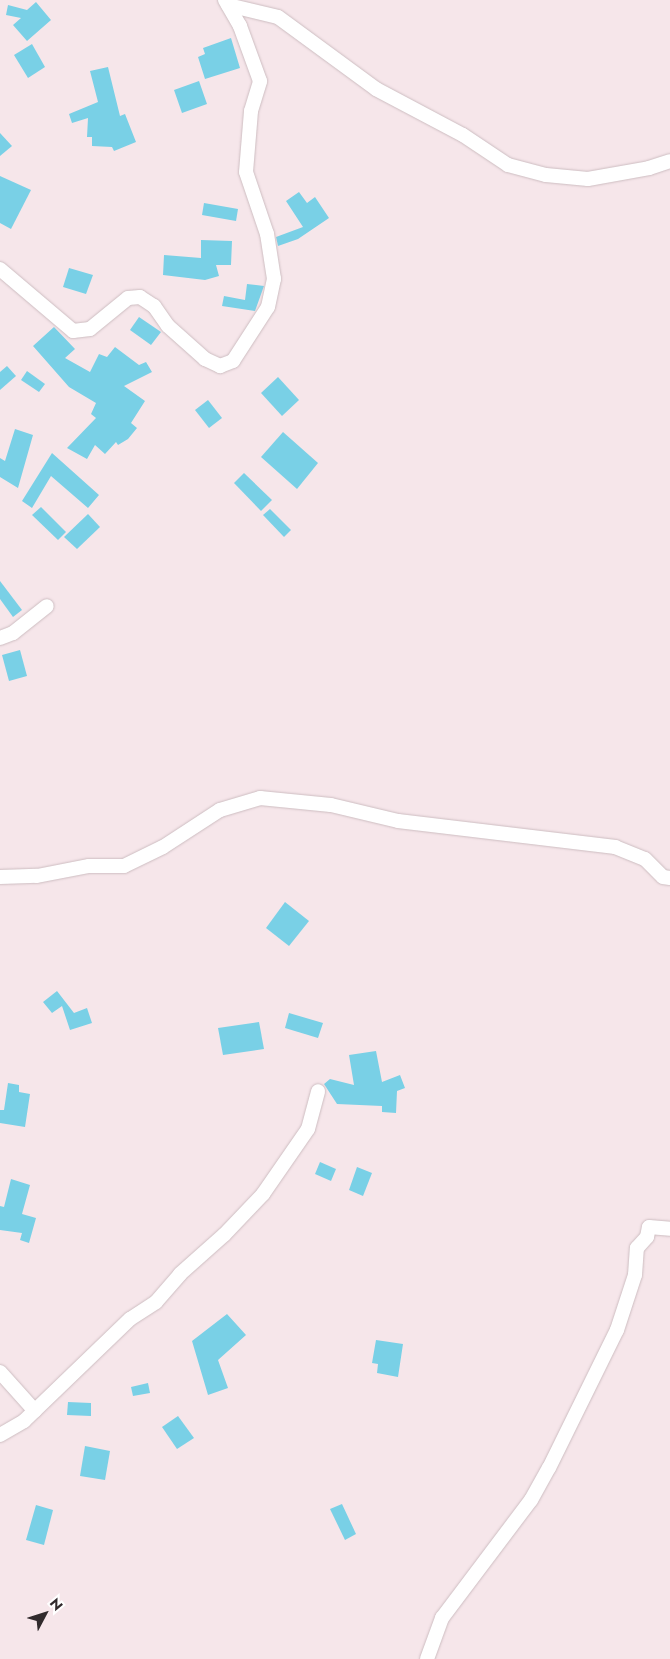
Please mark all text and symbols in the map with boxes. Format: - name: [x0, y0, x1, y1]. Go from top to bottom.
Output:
- north arrow: [20, 1589, 70, 1639]
- text: N: [45, 1594, 68, 1615]

